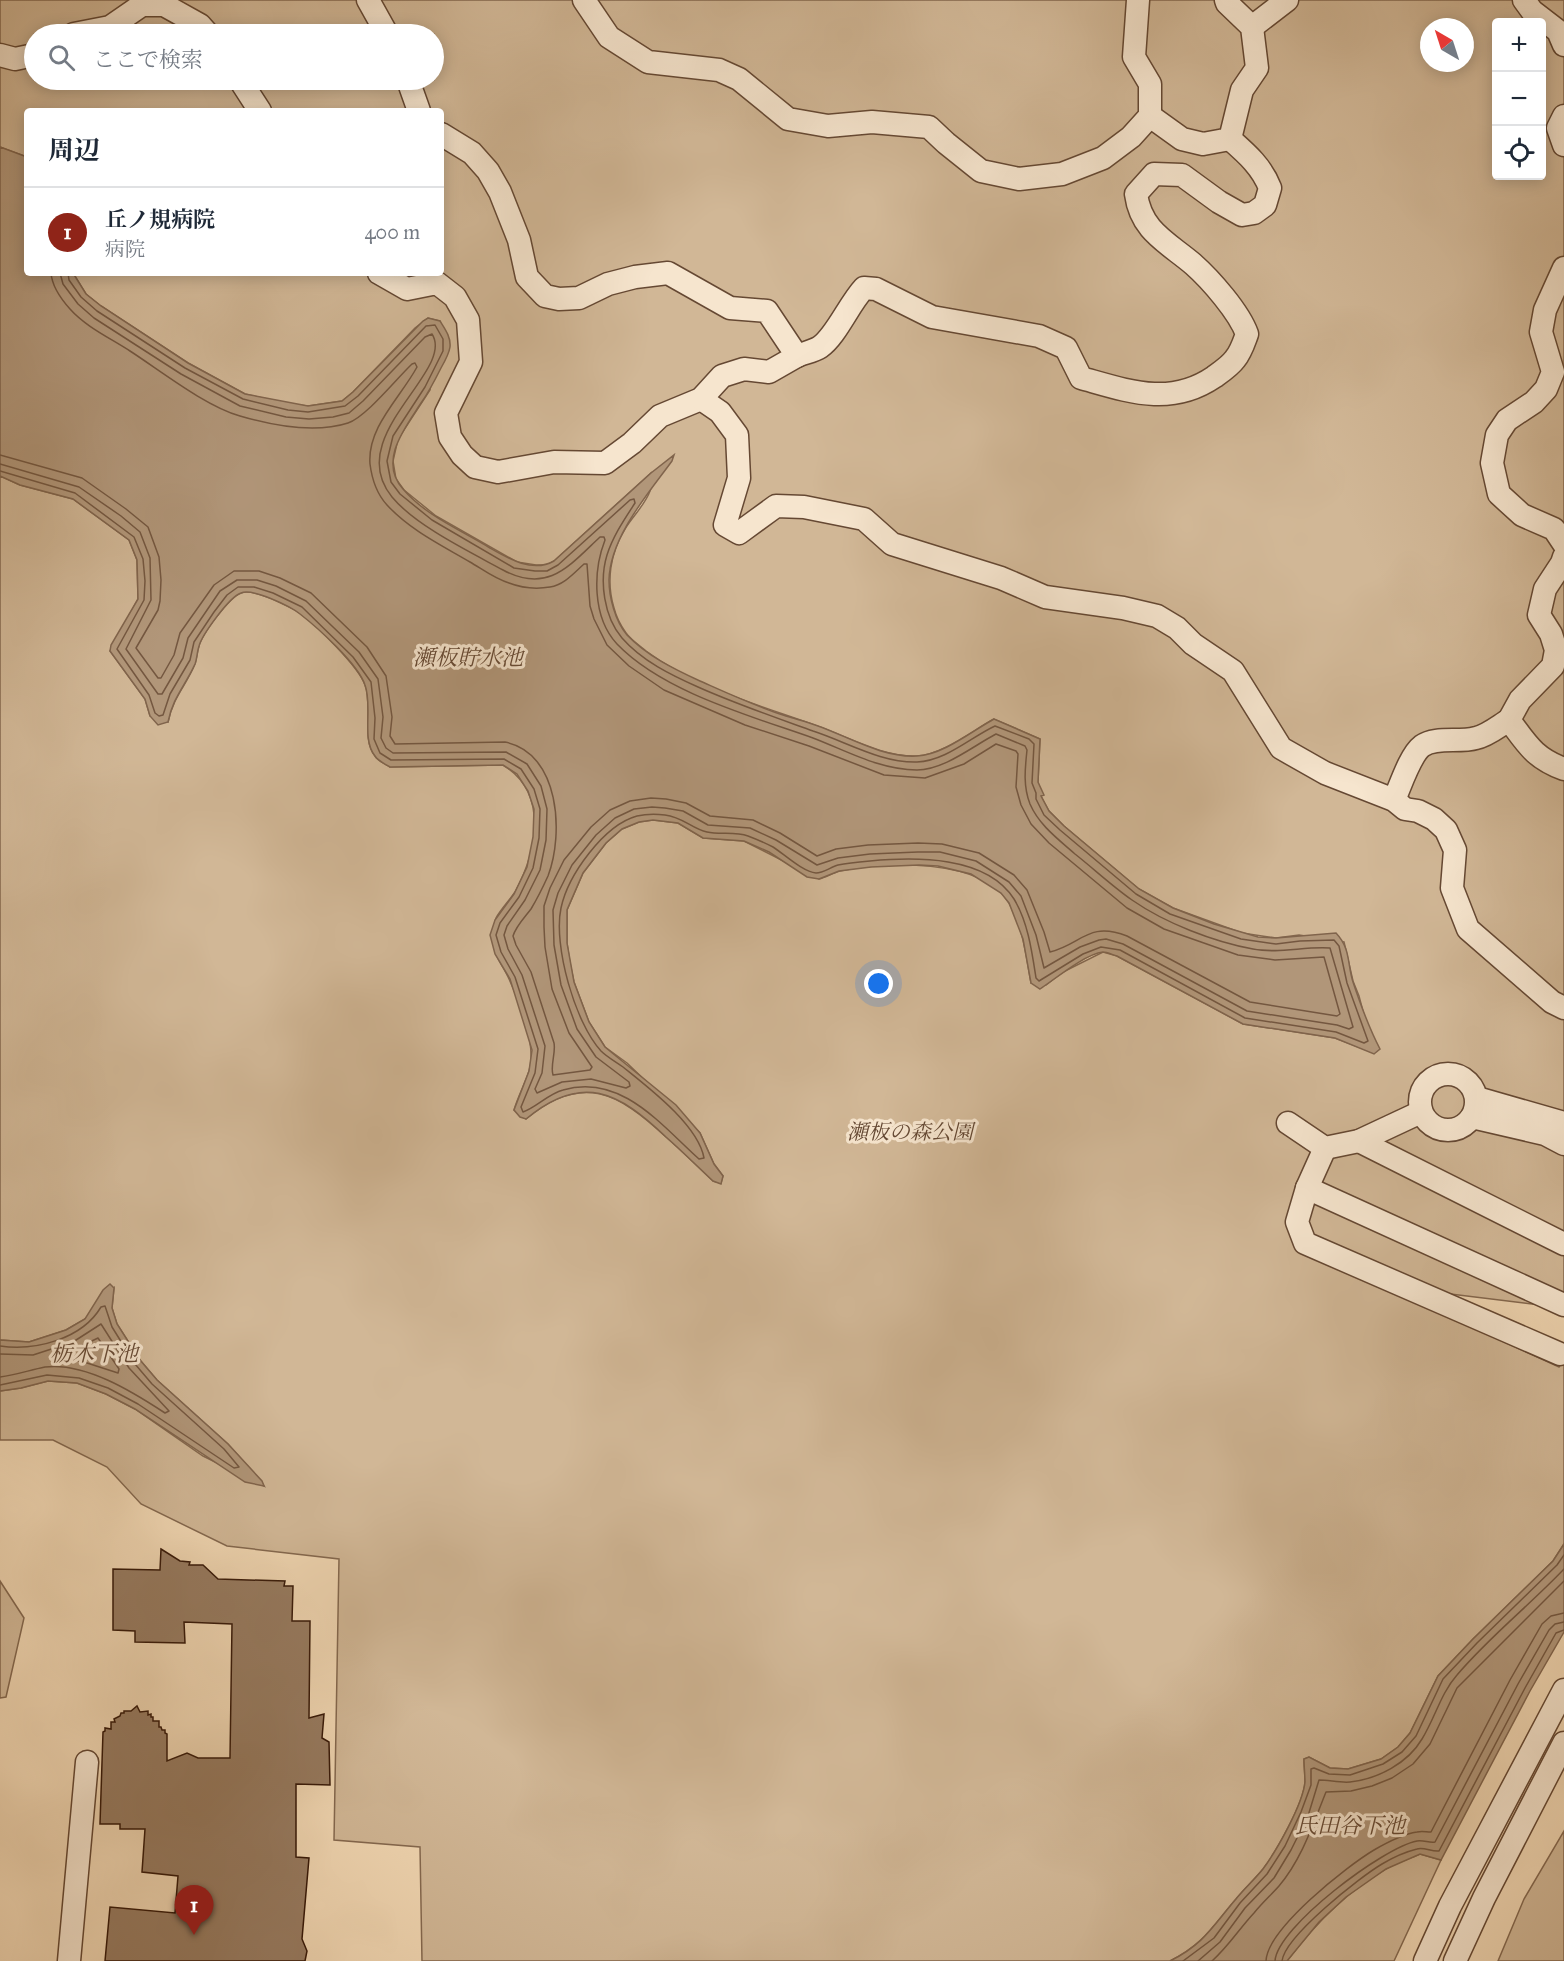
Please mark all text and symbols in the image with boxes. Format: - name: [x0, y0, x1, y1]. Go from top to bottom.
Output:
- north arrow: [1420, 18, 1474, 72]
- map controls: [1492, 18, 1546, 180]
- button: +: [1492, 18, 1546, 72]
- search box: [24, 24, 444, 90]
- icon: search: [45, 41, 78, 74]
- text: ここで検索: [93, 46, 203, 73]
- button: −: [1492, 72, 1546, 126]
- button: locate: [1492, 126, 1546, 180]
- text: 周辺: [48, 134, 100, 166]
- text: 丘ノ規病院: [105, 206, 215, 233]
- text: 1: [64, 220, 71, 244]
- text: 400 m: [364, 220, 420, 244]
- text: 病院: [105, 237, 145, 261]
- water label: 瀬板貯水池: [413, 644, 526, 671]
- your location: [864, 969, 893, 998]
- park label: 瀬板の森公園: [847, 1119, 976, 1145]
- water label: 栃木下池: [50, 1340, 141, 1367]
- water label: 氏田谷下池: [1295, 1812, 1408, 1839]
- pin: 1: [174, 1886, 214, 1935]

